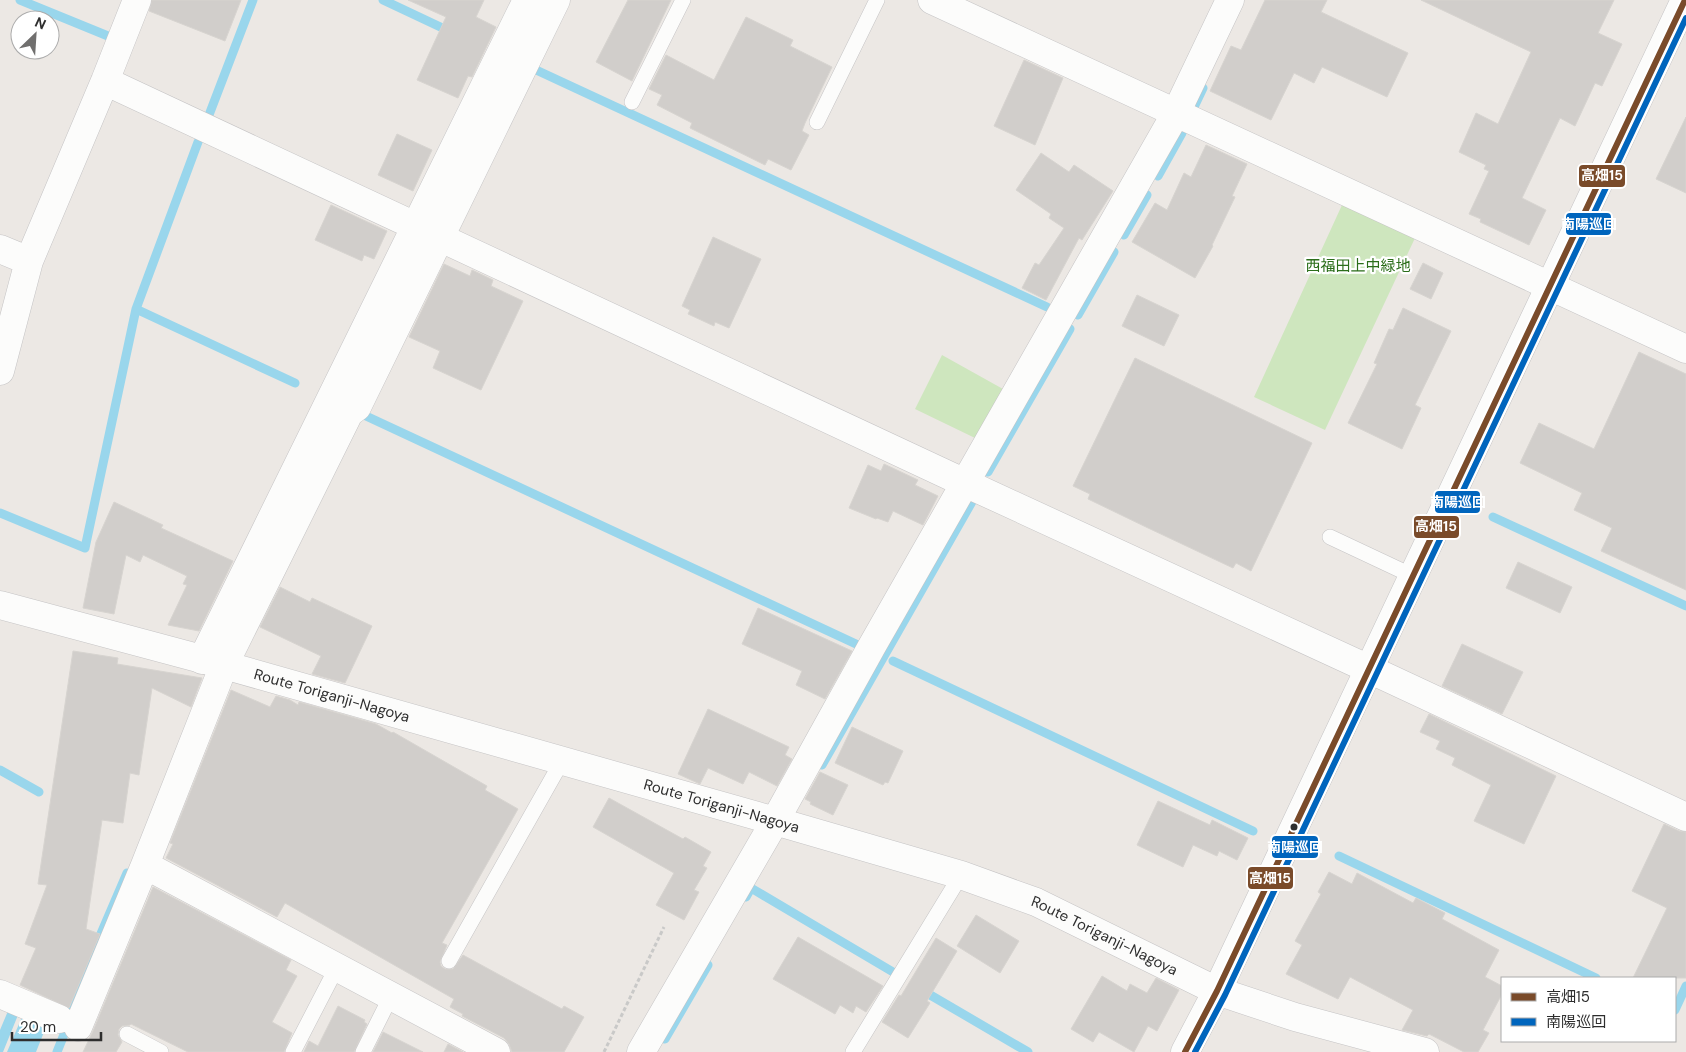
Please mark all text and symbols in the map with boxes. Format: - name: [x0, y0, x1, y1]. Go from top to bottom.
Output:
- north arrow: [10, 10, 60, 60]
- text: N: [32, 13, 49, 34]
- line badge: 高畑15: [1578, 164, 1626, 188]
- text: 高畑15: [1581, 166, 1623, 184]
- line badge: 南陽巡回: [1565, 212, 1612, 236]
- text: 南陽巡回: [1561, 215, 1617, 233]
- park label: 西福田上中緑地: [1305, 256, 1411, 276]
- line badge: 南陽巡回: [1434, 490, 1481, 514]
- text: 南陽巡回: [1430, 493, 1486, 511]
- line badge: 高畑15: [1413, 515, 1460, 539]
- text: 高畑15: [1415, 517, 1457, 535]
- street label: Route Toriganji-Nagoya: [252, 664, 412, 727]
- street label: Route Toriganji-Nagoya: [641, 774, 802, 838]
- unlabelled marker: [1289, 822, 1299, 832]
- line badge: 南陽巡回: [1271, 835, 1319, 859]
- text: 南陽巡回: [1267, 838, 1323, 856]
- line badge: 高畑15: [1247, 866, 1294, 890]
- text: 高畑15: [1249, 869, 1291, 887]
- street label: Route Toriganji-Nagoya: [1028, 891, 1181, 980]
- legend: [1501, 977, 1676, 1042]
- text: 高畑15: [1546, 987, 1590, 1007]
- scale bar: [12, 1010, 101, 1042]
- text: 南陽巡回: [1546, 1012, 1606, 1032]
- text: 20 m: [20, 1017, 56, 1037]

